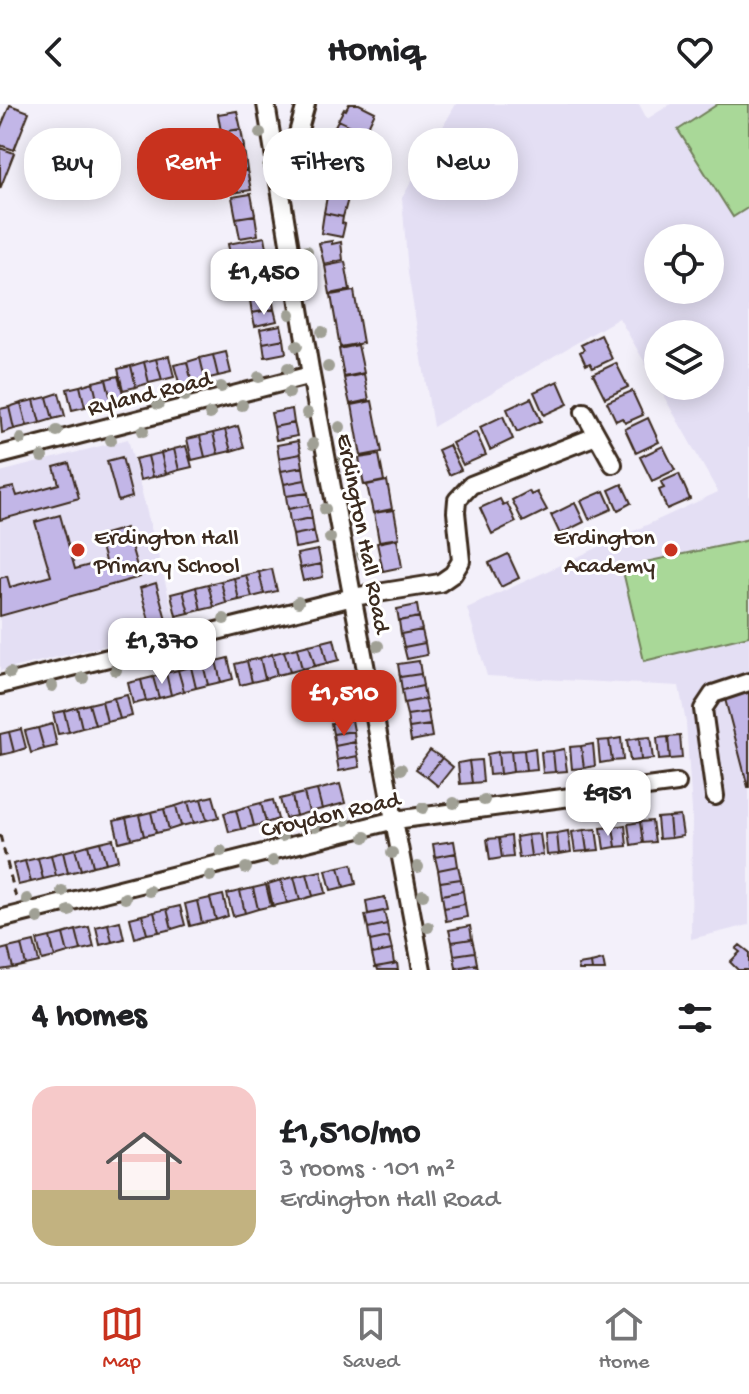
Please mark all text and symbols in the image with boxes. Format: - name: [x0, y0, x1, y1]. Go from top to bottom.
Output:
- icon: back: [32, 30, 76, 74]
- icon: heart: [673, 30, 717, 74]
- text: Homiq: [327, 31, 422, 74]
- chip: Buy: [24, 128, 121, 200]
- chip: Rent: [137, 128, 247, 200]
- chip: Filters: [263, 128, 392, 200]
- chip: New: [408, 128, 518, 200]
- map controls: [644, 224, 724, 400]
- button: locate: [644, 224, 724, 304]
- pin: £1,450: [199, 249, 329, 317]
- text: £1,450: [229, 259, 299, 290]
- button: layers: [644, 320, 724, 400]
- street label: Ryland Road: [85, 366, 217, 425]
- street label: Erdington Hall Road: [328, 431, 396, 638]
- place label: Erdington Hall Primary School: [93, 525, 240, 582]
- place label: Erdington Academy: [554, 525, 656, 582]
- marker: Erdington Hall Primary School: [69, 541, 87, 559]
- marker: Erdington Academy: [662, 541, 680, 559]
- pin: £1,370: [97, 618, 227, 686]
- text: £1,370: [126, 628, 198, 659]
- pin: £1,510: [279, 670, 409, 738]
- text: £1,510: [309, 680, 379, 711]
- pin: £951: [561, 770, 655, 838]
- text: £951: [584, 780, 632, 811]
- street label: Croydon Road: [258, 786, 405, 846]
- icon: filters: [673, 996, 717, 1040]
- text: 4 homes: [32, 998, 146, 1038]
- text: £1,510/mo: [280, 1115, 420, 1155]
- icon: home: [96, 1118, 192, 1214]
- text: 3 rooms · 101 m²: [280, 1155, 455, 1186]
- text: Erdington Hall Road: [280, 1186, 500, 1217]
- tab: Map: [100, 1302, 144, 1376]
- tab: Saved: [343, 1302, 399, 1376]
- tab: Home: [598, 1302, 649, 1376]

